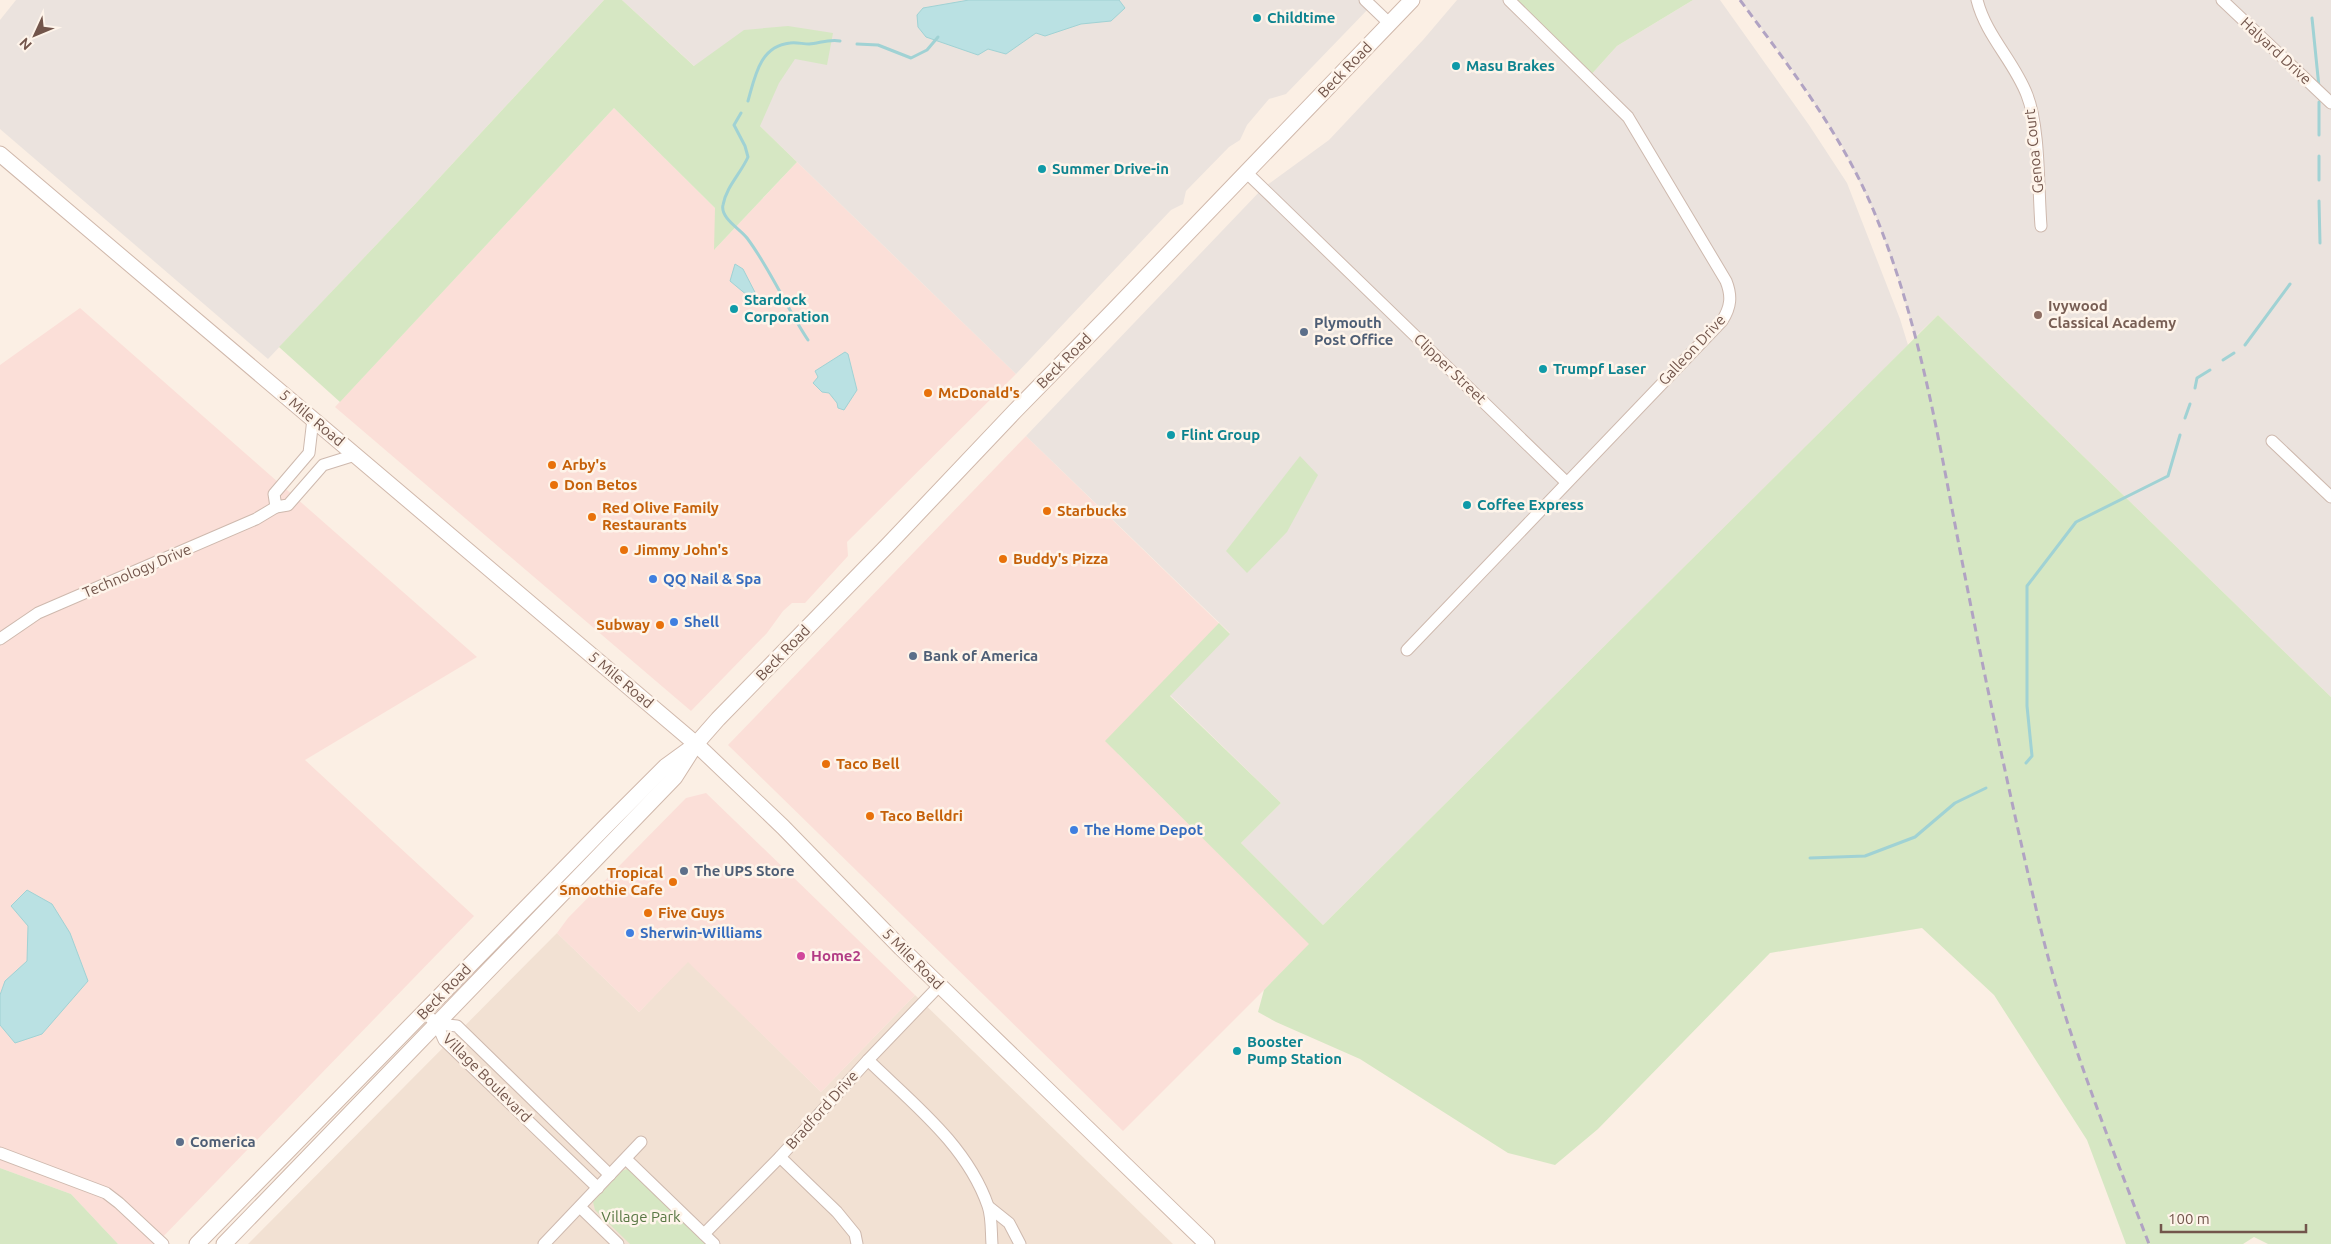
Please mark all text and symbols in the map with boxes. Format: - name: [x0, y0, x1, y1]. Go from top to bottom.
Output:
- place label: Childtime: [1267, 9, 1335, 26]
- north arrow: [10, 10, 60, 60]
- marker: Childtime: [1251, 12, 1263, 24]
- street label: Halyard Drive: [2238, 14, 2315, 88]
- text: N: [16, 35, 35, 53]
- street label: Beck Road: [1314, 38, 1375, 101]
- place label: Masu Brakes: [1466, 57, 1555, 74]
- marker: Masu Brakes: [1450, 60, 1462, 72]
- street label: Genoa Court: [2021, 108, 2046, 194]
- place label: Summer Drive-in: [1052, 160, 1169, 177]
- marker: Summer Drive-in: [1036, 163, 1048, 175]
- place label: Stardock Corporation: [744, 291, 829, 325]
- place label: Ivywood Classical Academy: [2048, 297, 2176, 331]
- marker: Stardock Corporation: [728, 303, 740, 315]
- marker: Ivywood Classical Academy: [2032, 309, 2044, 321]
- street label: Galleon Drive: [1655, 311, 1729, 388]
- place label: Plymouth Post Office: [1314, 314, 1393, 348]
- marker: Plymouth Post Office: [1298, 326, 1310, 338]
- street label: Beck Road: [1033, 330, 1095, 392]
- street label: Clipper Street: [1411, 330, 1490, 407]
- place label: Trumpf Laser: [1553, 360, 1647, 377]
- marker: Trumpf Laser: [1537, 363, 1549, 375]
- place label: McDonald's: [938, 384, 1020, 401]
- street label: 5 Mile Road: [277, 386, 348, 449]
- marker: McDonald's: [922, 387, 934, 399]
- place label: Flint Group: [1181, 426, 1260, 443]
- marker: Flint Group: [1165, 429, 1177, 441]
- place label: Arby's: [562, 456, 606, 473]
- marker: Arby's: [546, 459, 558, 471]
- place label: Don Betos: [564, 476, 637, 493]
- marker: Don Betos: [548, 479, 560, 491]
- place label: Coffee Express: [1477, 496, 1584, 513]
- place label: Red Olive Family Restaurants: [602, 499, 719, 533]
- marker: Coffee Express: [1461, 499, 1473, 511]
- place label: Starbucks: [1057, 502, 1127, 519]
- marker: Starbucks: [1041, 505, 1053, 517]
- marker: Red Olive Family Restaurants: [586, 511, 598, 523]
- street label: Technology Drive: [80, 540, 194, 601]
- place label: Jimmy John's: [634, 541, 728, 558]
- marker: Jimmy John's: [618, 544, 630, 556]
- place label: Buddy's Pizza: [1013, 550, 1108, 567]
- marker: Buddy's Pizza: [997, 553, 1009, 565]
- place label: QQ Nail & Spa: [663, 570, 761, 587]
- marker: QQ Nail & Spa: [647, 573, 659, 585]
- place label: Shell: [684, 613, 719, 630]
- place label: Subway: [596, 616, 650, 633]
- marker: Shell: [668, 616, 680, 628]
- marker: Subway: [654, 619, 666, 631]
- street label: Beck Road: [752, 621, 813, 684]
- place label: Bank of America: [923, 647, 1038, 664]
- street label: 5 Mile Road: [586, 648, 657, 711]
- marker: Bank of America: [907, 650, 919, 662]
- place label: Taco Bell: [836, 755, 900, 772]
- marker: Taco Bell: [820, 758, 832, 770]
- place label: Taco Belldri: [880, 807, 963, 824]
- marker: Taco Belldri: [864, 810, 876, 822]
- place label: The Home Depot: [1084, 821, 1204, 838]
- marker: The Home Depot: [1068, 824, 1080, 836]
- place label: The UPS Store: [694, 862, 795, 879]
- place label: Tropical Smoothie Cafe: [559, 864, 663, 898]
- marker: The UPS Store: [678, 865, 690, 877]
- marker: Tropical Smoothie Cafe: [667, 876, 679, 888]
- place label: Five Guys: [658, 904, 724, 921]
- marker: Five Guys: [642, 907, 654, 919]
- place label: Sherwin-Williams: [640, 924, 762, 941]
- street label: 5 Mile Road: [879, 925, 947, 993]
- marker: Sherwin-Williams: [624, 927, 636, 939]
- place label: Home2: [811, 947, 861, 964]
- marker: Home2: [795, 950, 807, 962]
- street label: Beck Road: [413, 960, 474, 1023]
- street label: Village Boulevard: [440, 1030, 535, 1125]
- place label: Booster Pump Station: [1247, 1033, 1342, 1067]
- marker: Booster Pump Station: [1231, 1045, 1243, 1057]
- street label: Bradford Drive: [782, 1067, 861, 1152]
- place label: Comerica: [190, 1133, 256, 1150]
- marker: Comerica: [174, 1136, 186, 1148]
- scale bar: [2161, 1202, 2306, 1234]
- park label: Village Park: [601, 1208, 681, 1225]
- text: 100 m: [2168, 1210, 2210, 1227]

